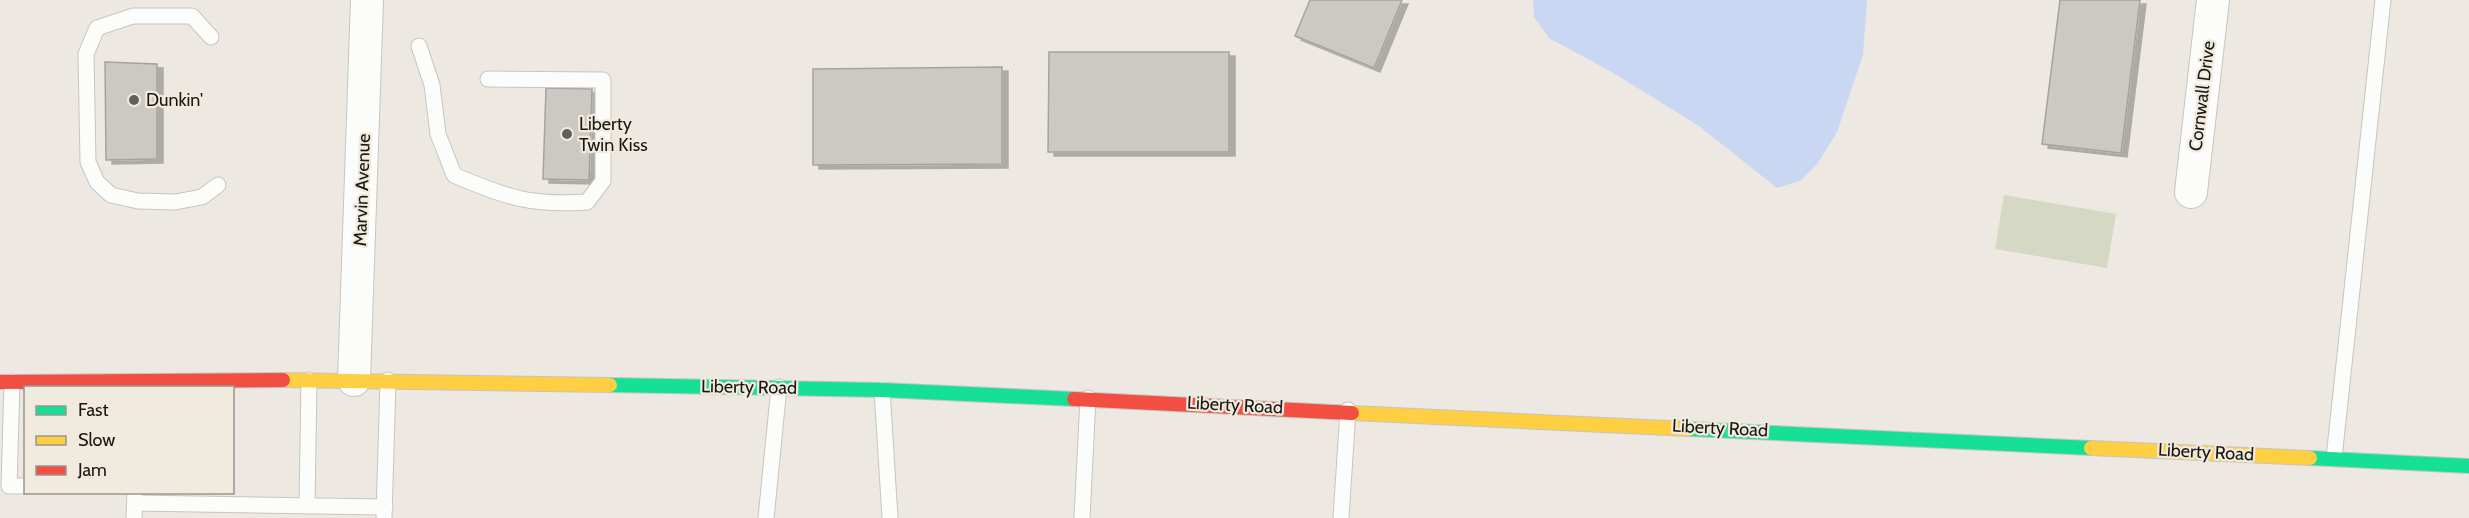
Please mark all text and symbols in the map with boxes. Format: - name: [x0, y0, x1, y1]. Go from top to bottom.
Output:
- street label: Cornwall Drive: [2184, 40, 2220, 152]
- place label: Dunkin': [146, 89, 203, 111]
- marker: Dunkin': [127, 93, 141, 107]
- place label: Liberty Twin Kiss: [579, 113, 648, 156]
- marker: Liberty Twin Kiss: [560, 127, 574, 141]
- street label: Marvin Avenue: [349, 133, 375, 247]
- street label: Liberty Road: [701, 375, 797, 399]
- legend: [24, 386, 234, 494]
- street label: Liberty Road: [1186, 392, 1284, 418]
- text: Fast: [78, 399, 109, 421]
- street label: Liberty Road: [1671, 415, 1769, 441]
- text: Slow: [78, 429, 115, 451]
- street label: Liberty Road: [2157, 439, 2255, 465]
- text: Jam: [77, 459, 107, 481]

